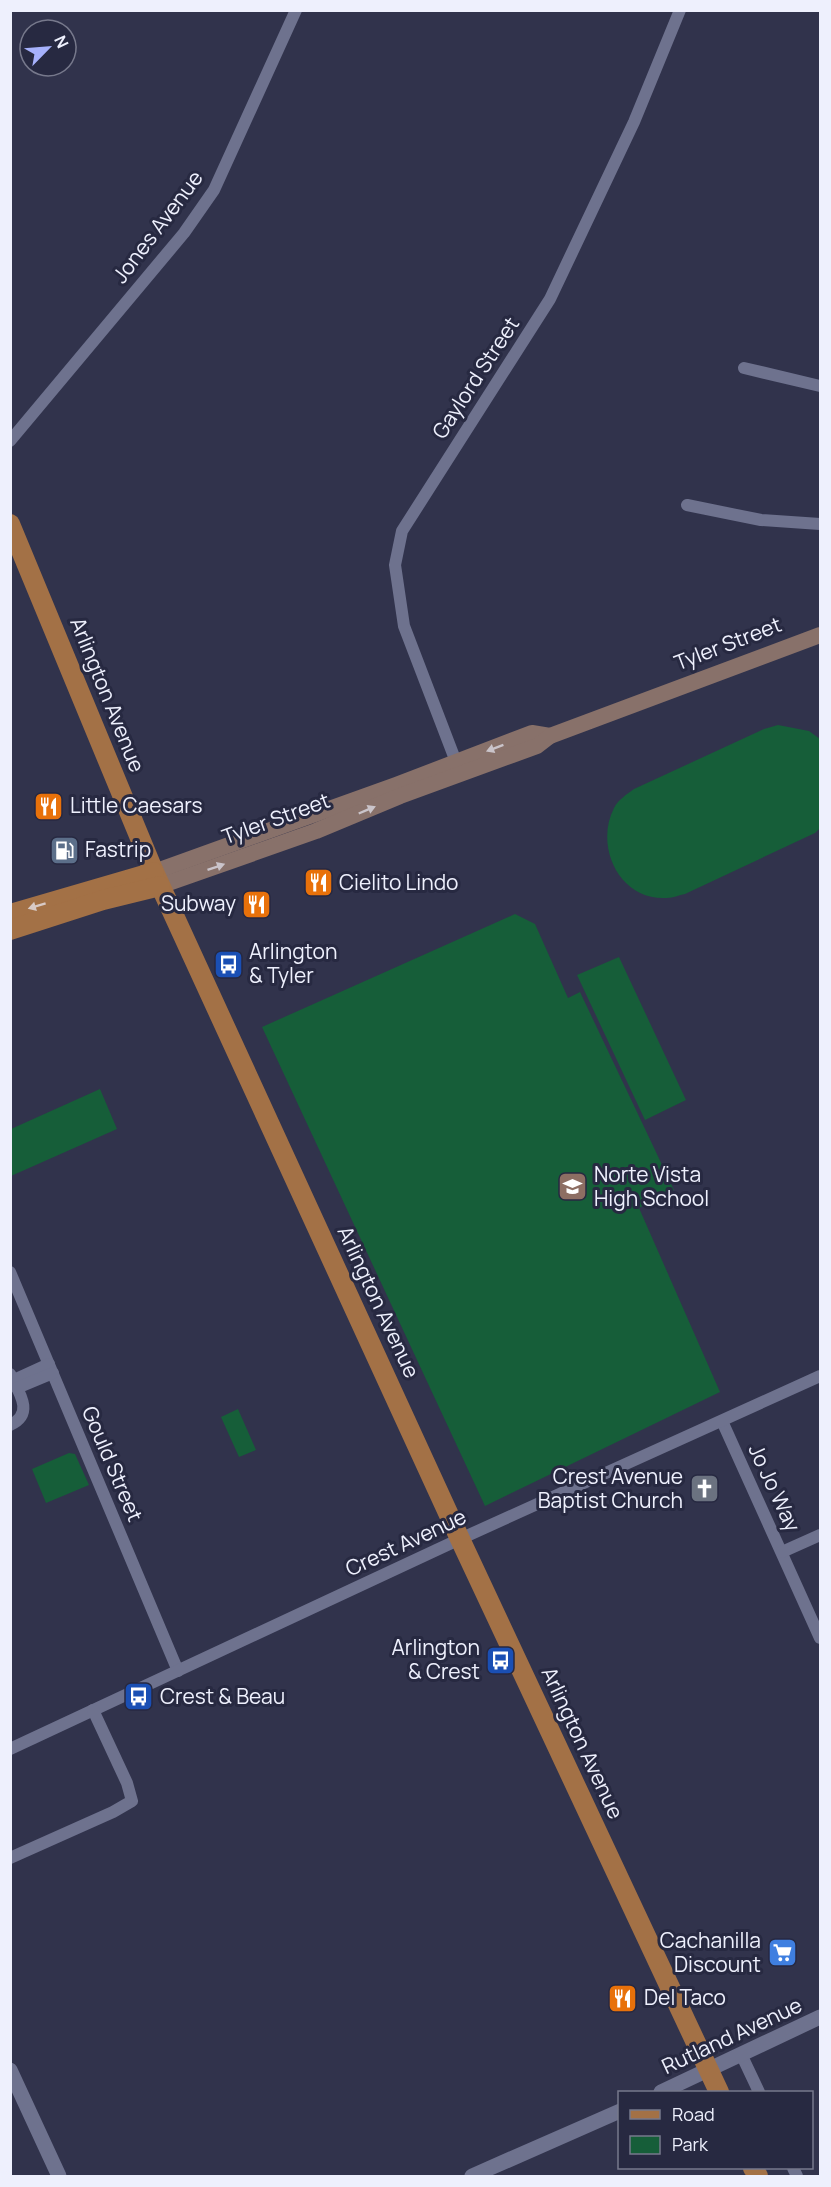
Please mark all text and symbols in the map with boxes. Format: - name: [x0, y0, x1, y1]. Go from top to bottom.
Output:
- north arrow: [18, 18, 78, 78]
- text: N: [49, 32, 74, 52]
- street label: Jones Avenue: [106, 164, 209, 288]
- street label: Gaylord Street: [425, 311, 525, 444]
- street label: Tyler Street: [670, 610, 785, 676]
- street label: Arlington Avenue: [64, 613, 152, 776]
- one-way arrow: [486, 743, 504, 753]
- street label: Tyler Street: [218, 786, 333, 851]
- restaurant icon: Little Caesars: [33, 790, 65, 822]
- place label: Little Caesars: [70, 791, 202, 819]
- one-way arrow: [358, 805, 376, 815]
- fuel station icon: Fastrip: [48, 834, 80, 866]
- place label: Fastrip: [85, 835, 151, 863]
- one-way arrow: [207, 862, 225, 872]
- restaurant icon: Cielito Lindo: [302, 867, 334, 899]
- place label: Cielito Lindo: [339, 868, 459, 896]
- restaurant icon: Subway: [241, 888, 273, 920]
- place label: Subway: [161, 889, 236, 917]
- one-way arrow: [28, 902, 46, 911]
- place label: Arlington & Tyler: [249, 937, 337, 989]
- bus stop icon: Arlington & Tyler: [212, 948, 244, 980]
- place label: Norte Vista High School: [594, 1160, 709, 1212]
- school or university icon: Norte Vista High School: [557, 1171, 589, 1203]
- street label: Arlington Avenue: [331, 1221, 426, 1382]
- street label: Gould Street: [76, 1402, 150, 1526]
- street label: Jo Jo Way: [742, 1439, 807, 1536]
- place label: Crest Avenue Baptist Church: [538, 1462, 683, 1514]
- church icon: Crest Avenue Baptist Church: [688, 1473, 720, 1505]
- street label: Crest Avenue: [341, 1502, 470, 1582]
- place label: Arlington & Crest: [392, 1633, 480, 1685]
- bus stop icon: Arlington & Crest: [485, 1644, 517, 1676]
- street label: Arlington Avenue: [535, 1662, 630, 1823]
- bus stop icon: Crest & Beau: [123, 1681, 155, 1713]
- place label: Crest & Beau: [160, 1682, 285, 1710]
- place label: Cachanilla Discount: [660, 1926, 761, 1978]
- supermarket icon: Cachanilla Discount: [766, 1937, 798, 1969]
- restaurant icon: Del Taco: [607, 1982, 639, 2014]
- place label: Del Taco: [644, 1983, 726, 2011]
- street label: Rutland Avenue: [657, 1990, 806, 2080]
- legend: [618, 2091, 813, 2169]
- text: Road: [672, 2102, 715, 2126]
- text: Park: [672, 2132, 709, 2156]

